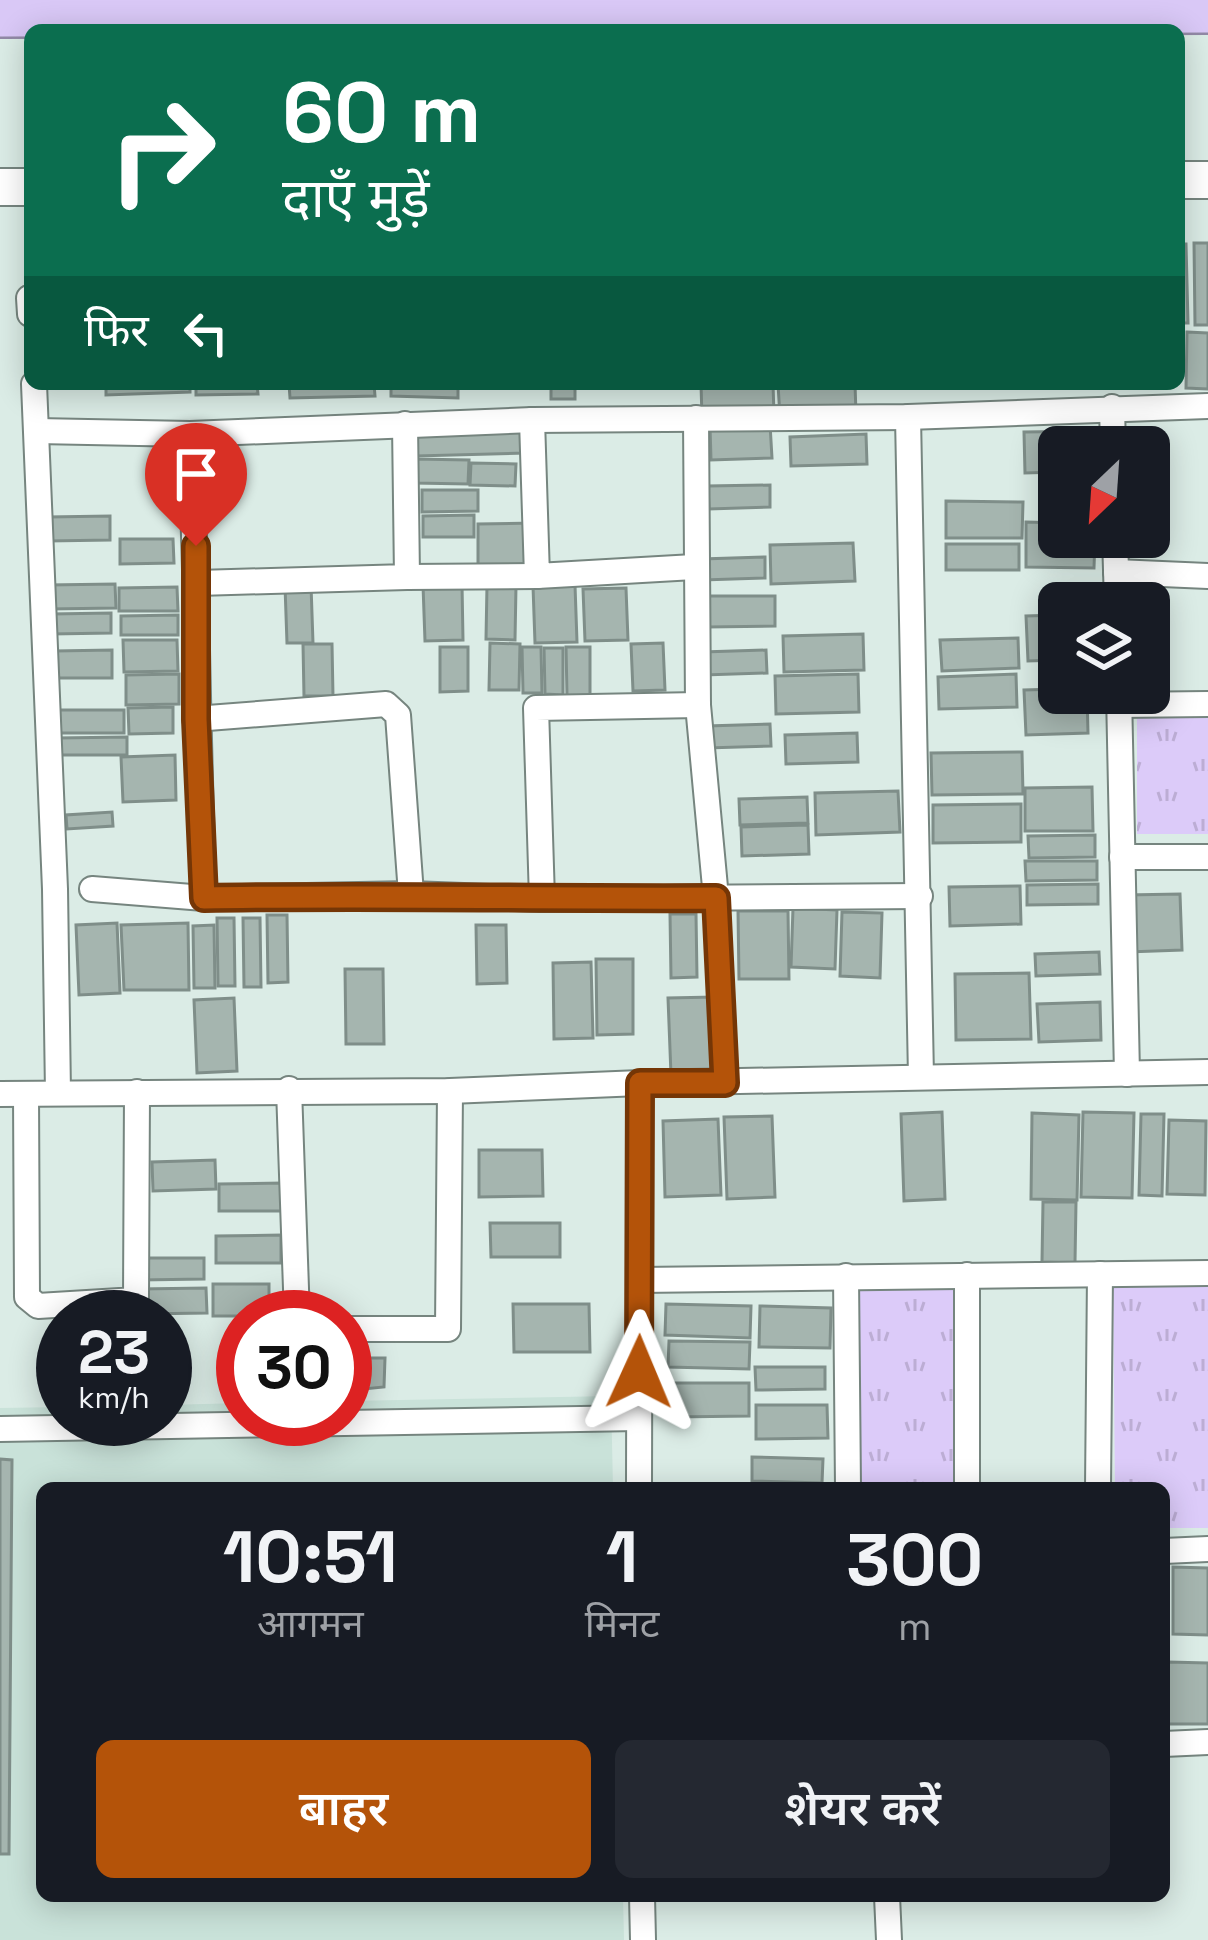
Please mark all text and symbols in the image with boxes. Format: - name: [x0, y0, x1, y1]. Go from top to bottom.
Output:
- text: 60 m: [282, 59, 481, 167]
- icon: right: [84, 72, 240, 228]
- text: दाएँ मुड़ें: [282, 164, 430, 233]
- icon: left: [173, 300, 239, 366]
- text: फिर: [84, 302, 149, 359]
- pin: [145, 423, 247, 546]
- north arrow: [1038, 426, 1170, 558]
- map controls: [1038, 426, 1170, 714]
- icon: arrive: [163, 441, 229, 507]
- button: layers: [1038, 582, 1170, 714]
- speed limit sign: 30: [216, 1290, 372, 1446]
- position arrow: [576, 1309, 702, 1435]
- text: 23: [78, 1314, 150, 1391]
- text: km/h: [78, 1378, 150, 1417]
- text: 10:51: [223, 1511, 398, 1603]
- text: 1: [606, 1511, 638, 1603]
- text: 300: [846, 1514, 983, 1606]
- text: आगमन: [257, 1599, 364, 1648]
- text: मिनट: [585, 1599, 659, 1648]
- text: m: [898, 1602, 931, 1651]
- button: बाहर: [96, 1740, 591, 1878]
- button: शेयर करें: [615, 1740, 1110, 1878]

